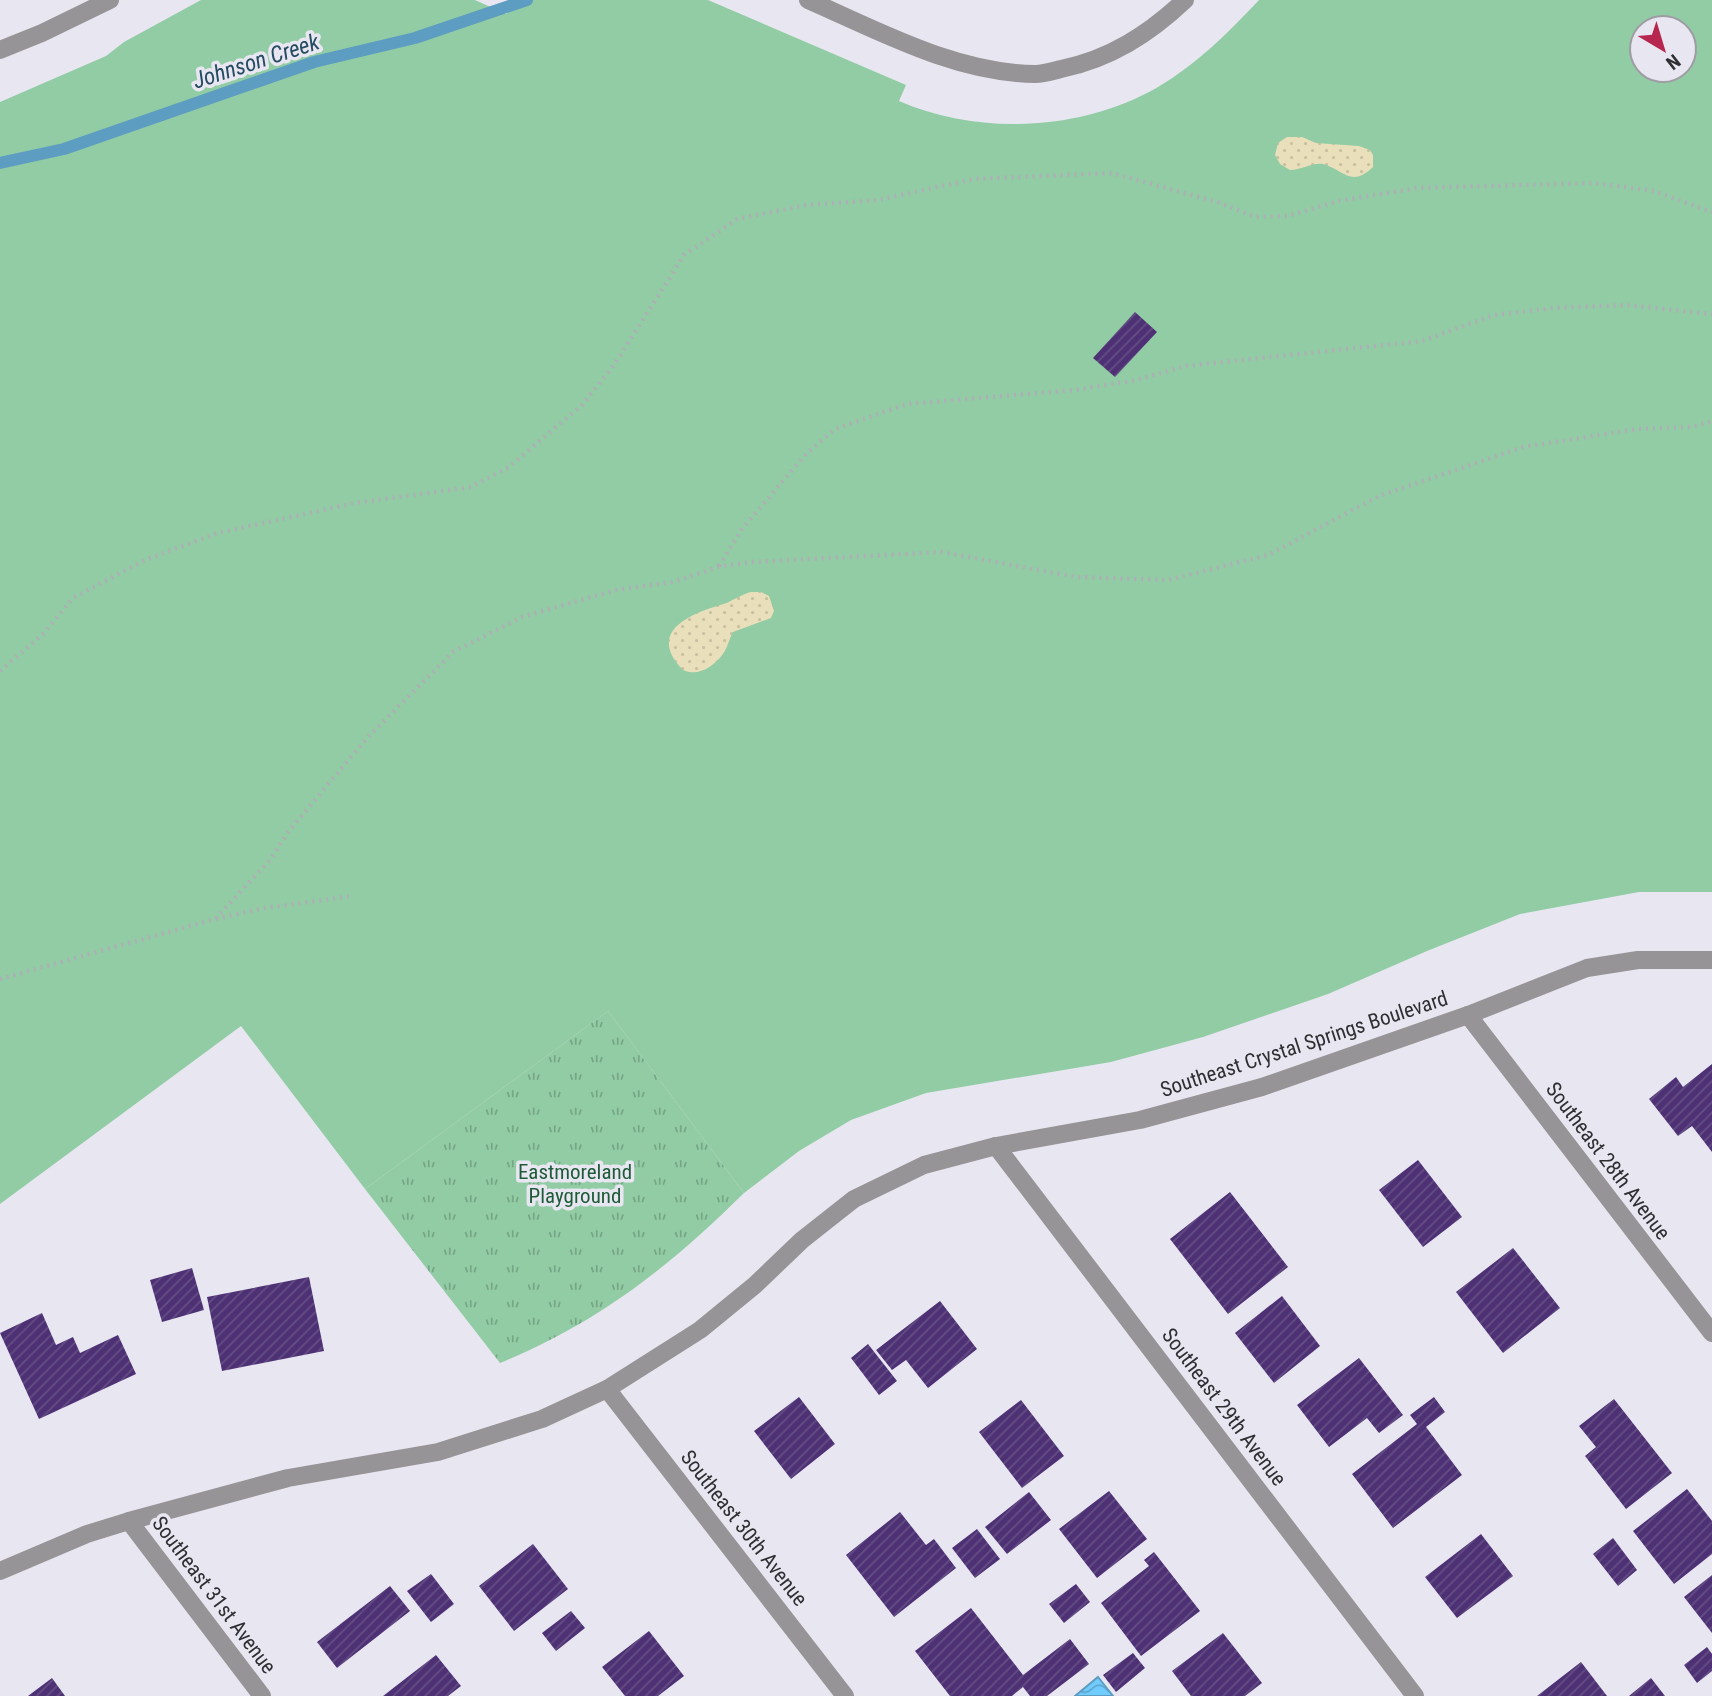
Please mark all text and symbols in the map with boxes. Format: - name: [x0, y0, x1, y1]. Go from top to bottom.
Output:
- north arrow: [1628, 14, 1698, 84]
- water label: Johnson Creek: [190, 28, 324, 95]
- text: N: [1661, 49, 1685, 75]
- street label: Southeast Crystal Springs Boulevard: [1157, 986, 1451, 1102]
- street label: Southeast 28th Avenue: [1541, 1078, 1675, 1245]
- park label: Eastmoreland Playground: [518, 1160, 632, 1208]
- street label: Southeast 29th Avenue: [1157, 1324, 1291, 1491]
- street label: Southeast 30th Avenue: [676, 1445, 812, 1611]
- street label: Southeast 31st Avenue: [147, 1512, 281, 1678]

